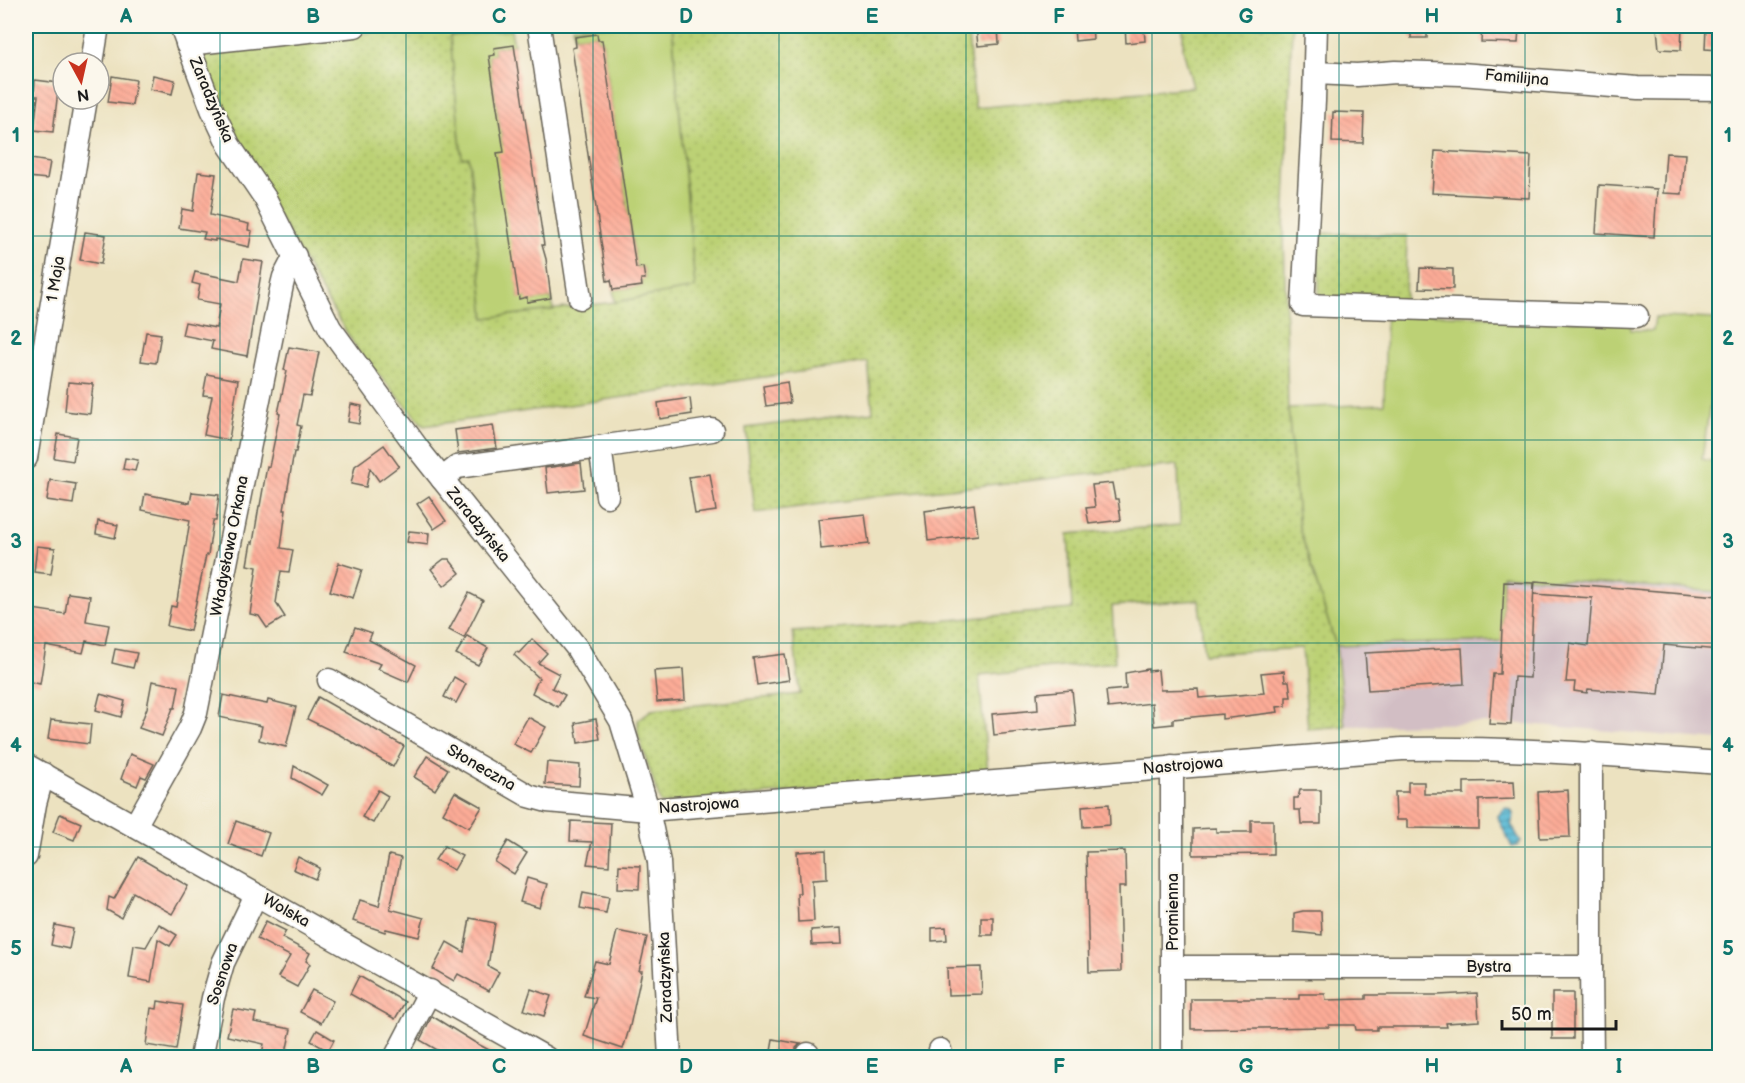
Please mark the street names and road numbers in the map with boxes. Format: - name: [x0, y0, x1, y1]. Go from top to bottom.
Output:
- street label: Zaradzyńska: [184, 54, 237, 145]
- street label: Familijna: [1484, 66, 1550, 90]
- street label: 1 Maja: [43, 255, 69, 303]
- street label: Władysława Orkana: [207, 474, 253, 618]
- street label: Zaradzyńska: [441, 483, 514, 566]
- street label: Słoneczna: [443, 741, 519, 795]
- street label: Nastrojowa: [1142, 753, 1224, 779]
- street label: Nastrojowa: [658, 794, 740, 818]
- street label: Promienna: [1164, 873, 1183, 951]
- street label: Wolska: [259, 890, 313, 932]
- street label: Zaradzyńska: [655, 931, 677, 1024]
- street label: Sosnowa: [204, 940, 242, 1008]
- street label: Bystra: [1466, 958, 1512, 977]

